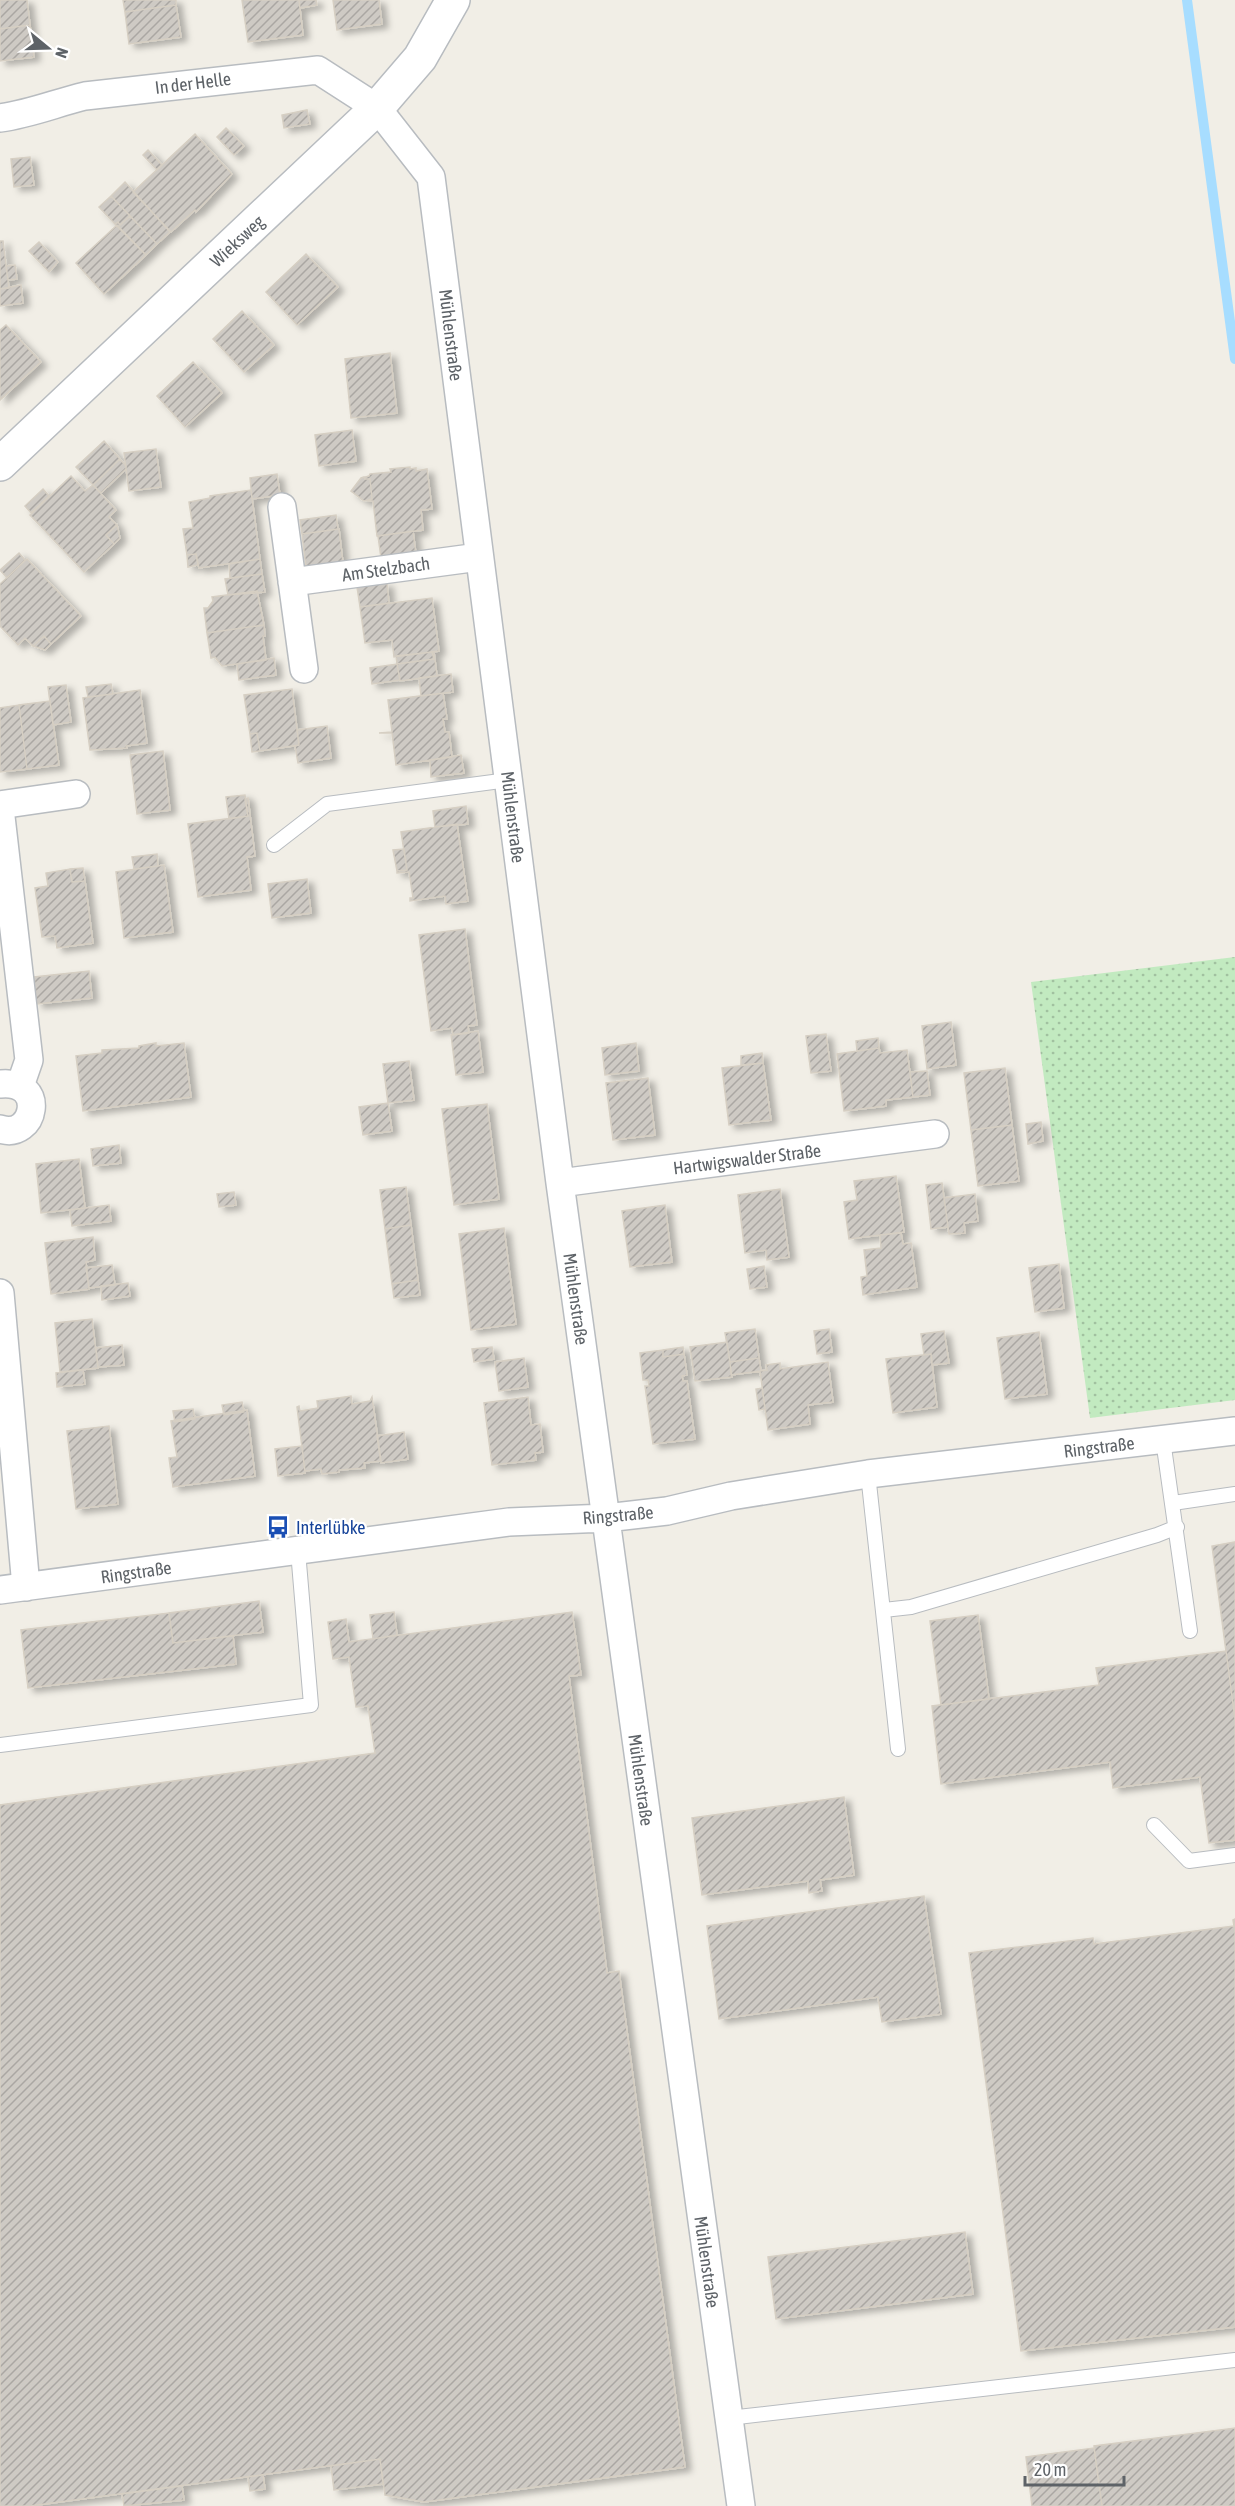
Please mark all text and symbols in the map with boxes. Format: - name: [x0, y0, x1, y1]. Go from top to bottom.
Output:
- north arrow: [18, 18, 78, 78]
- text: N: [52, 45, 72, 60]
- street label: In der Helle: [154, 68, 232, 98]
- street label: Wieksweg: [206, 211, 269, 271]
- street label: Mühlenstraße: [435, 288, 467, 382]
- street label: Am Stelzbach: [341, 552, 431, 586]
- street label: Mühlenstraße: [497, 770, 529, 864]
- street label: Hartwigswalder Straße: [672, 1140, 822, 1178]
- street label: Mühlenstraße: [559, 1252, 593, 1346]
- street label: Ringstraße: [1062, 1432, 1136, 1462]
- street label: Ringstraße: [582, 1501, 654, 1529]
- bus stop icon: Interlübke: [265, 1514, 291, 1540]
- place label: Interlübke: [296, 1517, 366, 1538]
- street label: Ringstraße: [99, 1557, 173, 1587]
- street label: Mühlenstraße: [624, 1733, 658, 1827]
- street label: Mühlenstraße: [690, 2215, 724, 2309]
- scale bar: [1025, 2449, 1124, 2487]
- text: 20 m: [1034, 2459, 1066, 2480]

